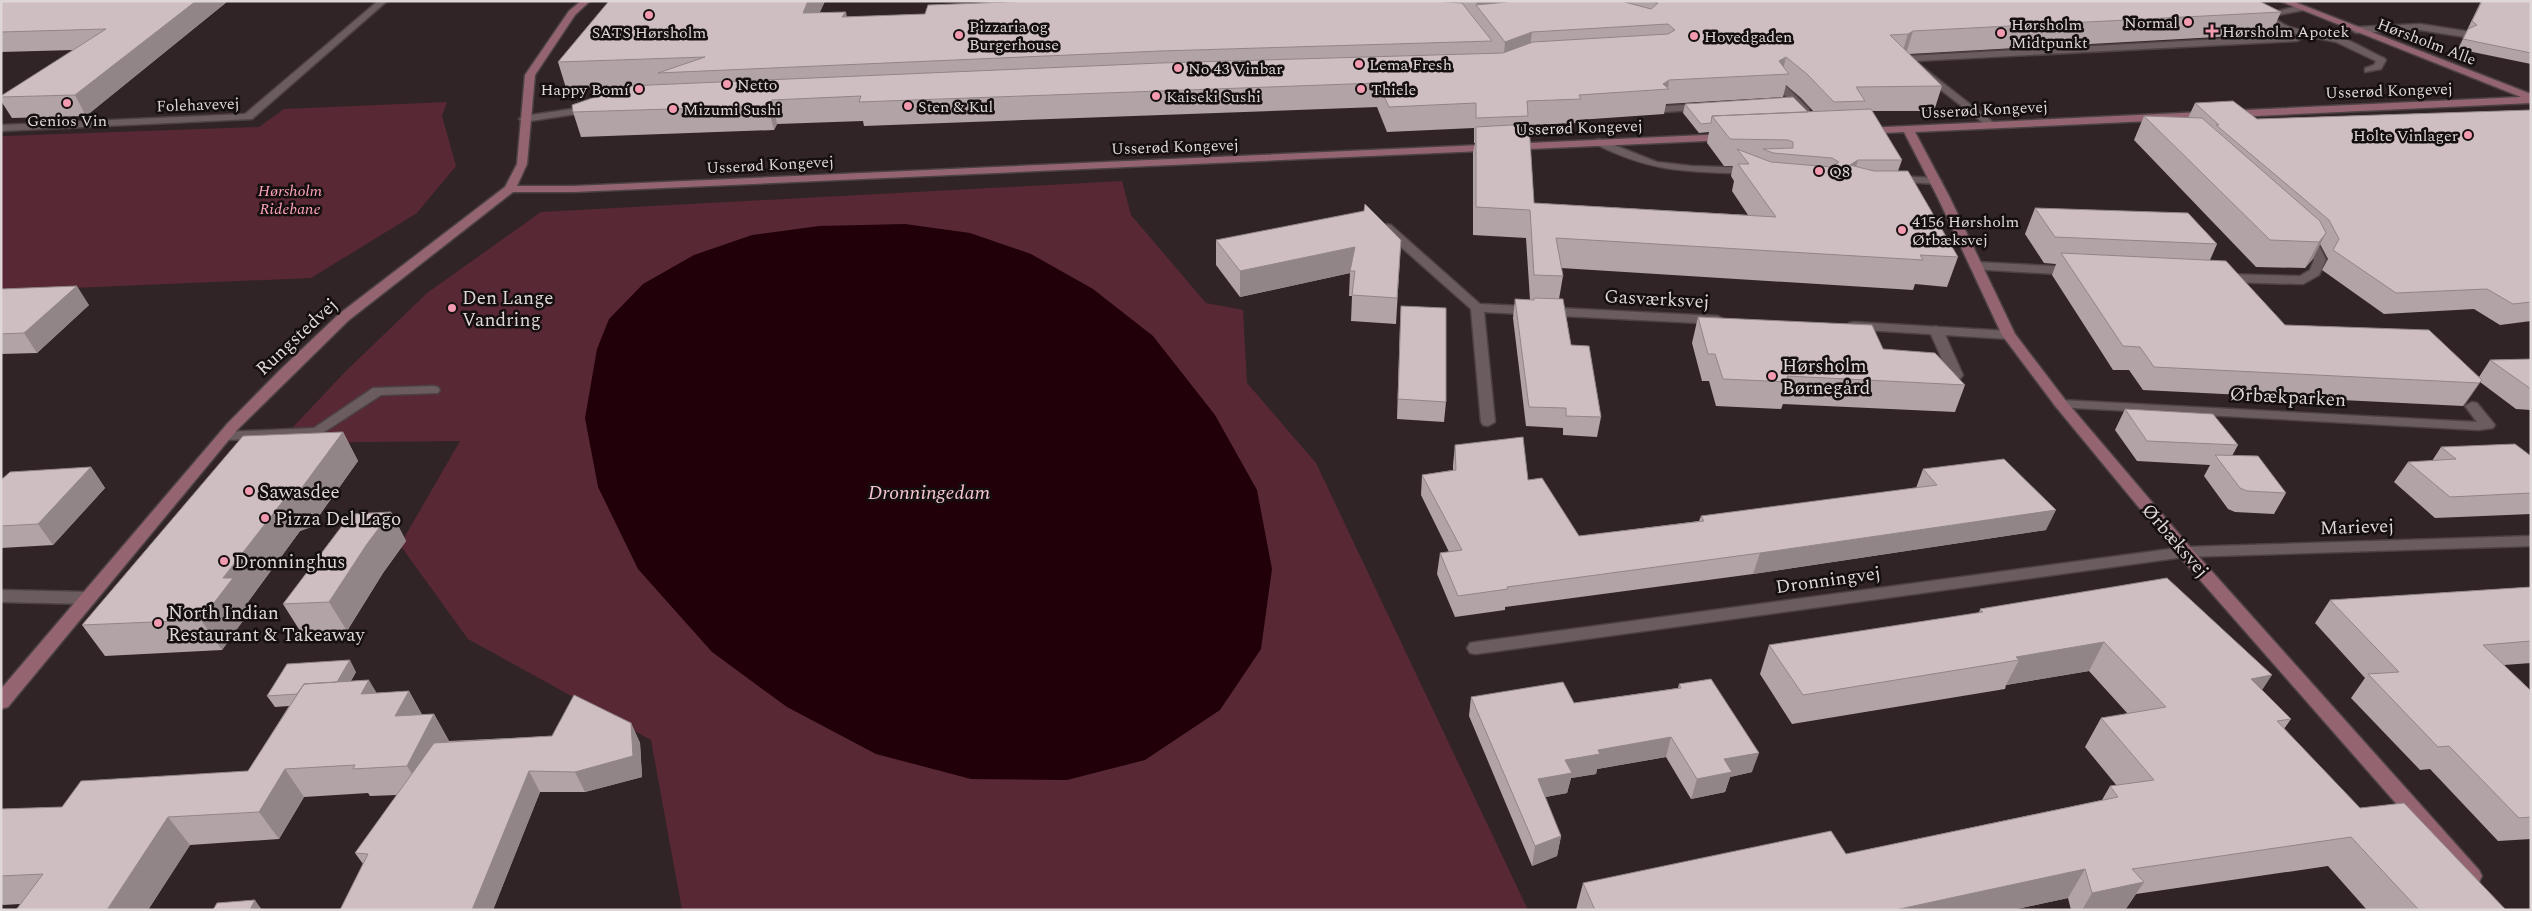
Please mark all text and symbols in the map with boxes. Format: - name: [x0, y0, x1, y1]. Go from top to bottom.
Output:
- marker: SATS Hørsholm: [643, 9, 655, 21]
- place label: Normal: [2124, 11, 2178, 35]
- street label: Hørsholm Alle: [2374, 12, 2480, 72]
- place label: Hørsholm Midtpunkt: [2011, 13, 2088, 55]
- place label: Pizzaria og Burgerhouse: [969, 15, 1059, 57]
- marker: Normal: [2182, 16, 2194, 28]
- place label: Hørsholm Apotek: [2222, 20, 2349, 44]
- place label: SATS Hørsholm: [592, 21, 706, 45]
- place label: Hovedgaden: [1704, 25, 1792, 49]
- marker: Hørsholm Apotek: [2206, 25, 2218, 37]
- marker: Hørsholm Midtpunkt: [1995, 27, 2007, 39]
- marker: Pizzaria og Burgerhouse: [953, 29, 965, 41]
- marker: Hovedgaden: [1688, 30, 1700, 42]
- place label: Lema Fresh: [1369, 53, 1452, 77]
- place label: No 43 Vinbar: [1188, 57, 1283, 81]
- marker: Lema Fresh: [1353, 58, 1365, 70]
- marker: No 43 Vinbar: [1172, 62, 1184, 74]
- place label: Netto: [737, 73, 778, 97]
- street label: Usserød Kongevej: [2325, 77, 2453, 105]
- place label: Happy Bomí: [540, 78, 630, 102]
- marker: Netto: [721, 78, 733, 90]
- place label: Thiele: [1371, 78, 1416, 102]
- marker: Happy Bomí: [633, 83, 645, 95]
- marker: Thiele: [1355, 83, 1367, 95]
- place label: Kaiseki Sushi: [1166, 85, 1261, 109]
- marker: Kaiseki Sushi: [1150, 90, 1162, 102]
- street label: Folehavevej: [156, 92, 240, 118]
- place label: Sten & Kul: [918, 95, 993, 119]
- street label: Usserød Kongevej: [1920, 95, 2049, 125]
- marker: Genios Vin: [61, 97, 73, 109]
- place label: Mizumi Sushi: [683, 98, 781, 122]
- marker: Sten & Kul: [902, 100, 914, 112]
- marker: Mizumi Sushi: [667, 103, 679, 115]
- place label: Genios Vin: [27, 109, 107, 133]
- street label: Usserød Kongevej: [1515, 114, 1643, 142]
- place label: Holte Vinlager: [2353, 124, 2458, 148]
- marker: Holte Vinlager: [2462, 129, 2474, 141]
- street label: Usserød Kongevej: [1111, 133, 1239, 161]
- street label: Usserød Kongevej: [706, 150, 835, 180]
- place label: Q8: [1829, 160, 1850, 184]
- marker: Q8: [1813, 165, 1825, 177]
- park label: Hørsholm Ridebane: [258, 179, 323, 221]
- place label: 4156 Hørsholm Ørbæksvej: [1912, 210, 2020, 252]
- marker: 4156 Hørsholm Ørbæksvej: [1896, 224, 1908, 236]
- street label: Gasværksvej: [1603, 282, 1710, 317]
- place label: Den Lange Vandring: [462, 284, 553, 335]
- street label: Rungstedvej: [249, 291, 345, 383]
- marker: Den Lange Vandring: [446, 302, 458, 314]
- place label: Hørsholm Børnegård: [1782, 352, 1870, 403]
- marker: Hørsholm Børnegård: [1766, 370, 1778, 382]
- street label: Ørbækparken: [2229, 380, 2347, 415]
- place label: Sawasdee: [259, 478, 340, 507]
- water label: Dronningedam: [868, 478, 991, 508]
- marker: Sawasdee: [243, 485, 255, 497]
- street label: Ørbæksvej: [2134, 497, 2215, 585]
- place label: Pizza Del Lago: [275, 505, 401, 534]
- marker: Pizza Del Lago: [259, 512, 271, 524]
- street label: Marievej: [2319, 512, 2395, 543]
- place label: Dronninghus: [234, 548, 346, 577]
- marker: Dronninghus: [218, 555, 230, 567]
- street label: Dronningvej: [1774, 559, 1883, 602]
- place label: North Indian Restaurant & Takeaway: [168, 599, 366, 650]
- marker: North Indian Restaurant & Takeaway: [152, 617, 164, 629]

